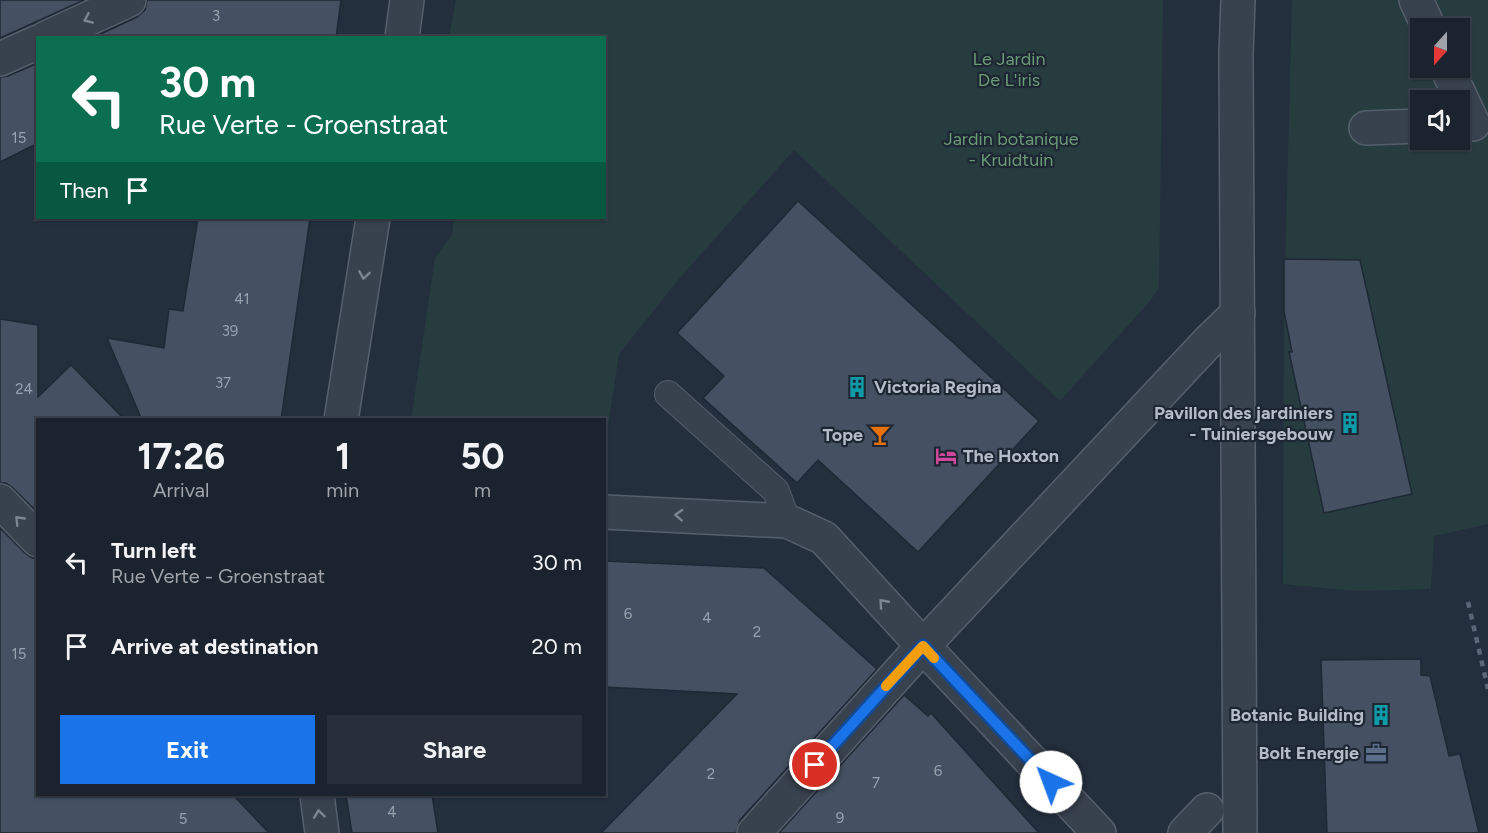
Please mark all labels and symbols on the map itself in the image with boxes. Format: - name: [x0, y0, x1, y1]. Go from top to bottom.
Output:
- house number: 3: [212, 7, 220, 25]
- one-way arrow: [83, 11, 94, 23]
- north arrow: [1410, 18, 1470, 78]
- park label: Le Jardin De L'iris: [973, 48, 1045, 91]
- park label: Jardin botanique - Kruidtuin: [943, 128, 1079, 171]
- house number: 15: [12, 129, 26, 147]
- one-way arrow: [359, 271, 371, 280]
- house number: 41: [234, 290, 250, 308]
- house number: 39: [222, 322, 238, 340]
- house number: 37: [215, 374, 231, 392]
- building icon: Victoria Regina: [845, 375, 869, 399]
- place label: Victoria Regina: [874, 376, 1001, 398]
- house number: 24: [15, 380, 33, 398]
- place label: Pavillon des jardiniers - Tuiniersgebouw: [1154, 402, 1334, 445]
- building icon: Pavillon des jardiniers - Tuiniersgebouw: [1338, 411, 1362, 435]
- bar icon: Tope: [868, 423, 892, 447]
- place label: Tope: [822, 424, 863, 446]
- hotel icon: The Hoxton: [934, 444, 958, 468]
- place label: The Hoxton: [963, 445, 1059, 467]
- one-way arrow: [675, 509, 684, 522]
- one-way arrow: [15, 517, 26, 528]
- one-way arrow: [879, 599, 890, 610]
- house number: 6: [624, 605, 633, 623]
- house number: 4: [702, 609, 712, 627]
- house number: 2: [753, 623, 761, 641]
- house number: 15: [12, 645, 26, 663]
- building icon: Botanic Building: [1369, 703, 1393, 727]
- place label: Botanic Building: [1230, 704, 1364, 726]
- pin: [789, 739, 840, 790]
- office icon: Bolt Energie: [1364, 741, 1388, 765]
- place label: Bolt Energie: [1258, 742, 1359, 764]
- position arrow: [1019, 750, 1083, 814]
- house number: 6: [934, 762, 943, 780]
- house number: 2: [707, 765, 715, 783]
- house number: 7: [872, 774, 880, 792]
- house number: 4: [387, 803, 397, 821]
- one-way arrow: [313, 809, 326, 819]
- house number: 9: [836, 809, 844, 827]
- house number: 5: [179, 810, 187, 828]

